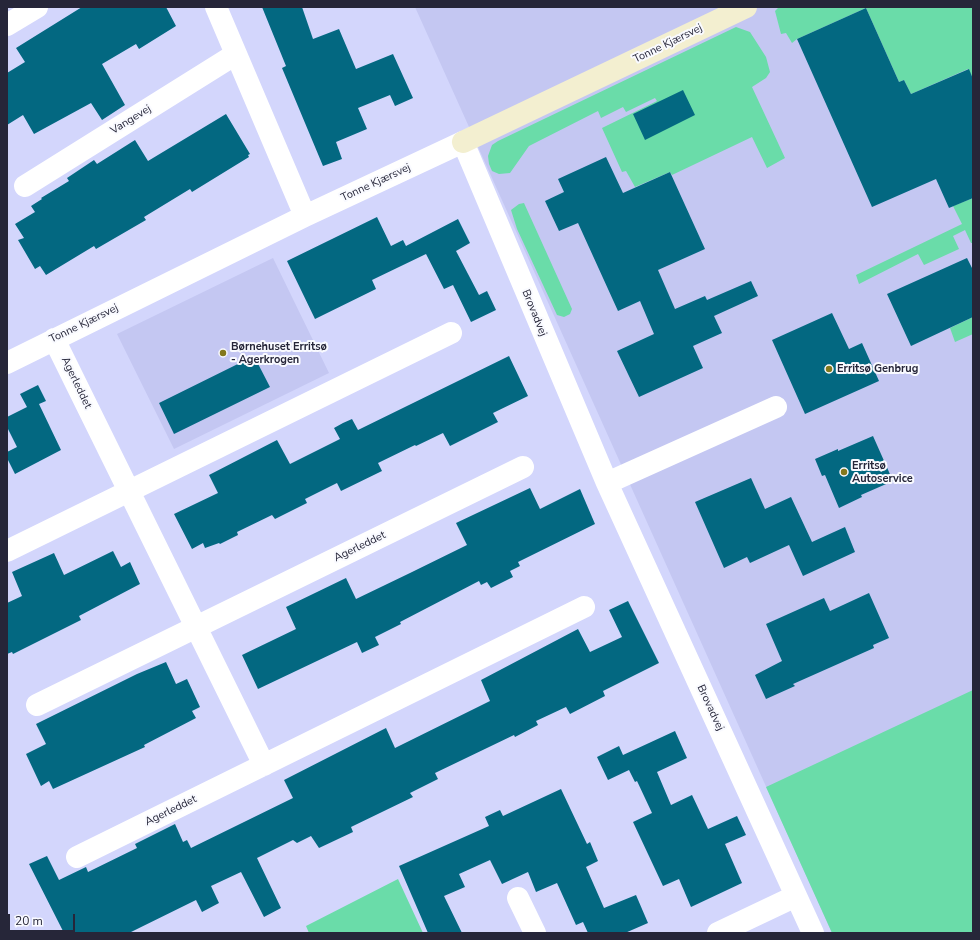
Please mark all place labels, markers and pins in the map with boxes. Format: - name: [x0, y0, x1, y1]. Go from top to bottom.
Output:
- place label: Børnehuset Erritsø - Agerkrogen: [231, 340, 327, 366]
- marker: Børnehuset Erritsø - Agerkrogen: [218, 348, 228, 358]
- place label: Erritsø Genbrug: [837, 362, 918, 376]
- marker: Erritsø Genbrug: [824, 364, 834, 374]
- place label: Erritsø Autoservice: [852, 459, 913, 485]
- marker: Erritsø Autoservice: [839, 467, 849, 477]

